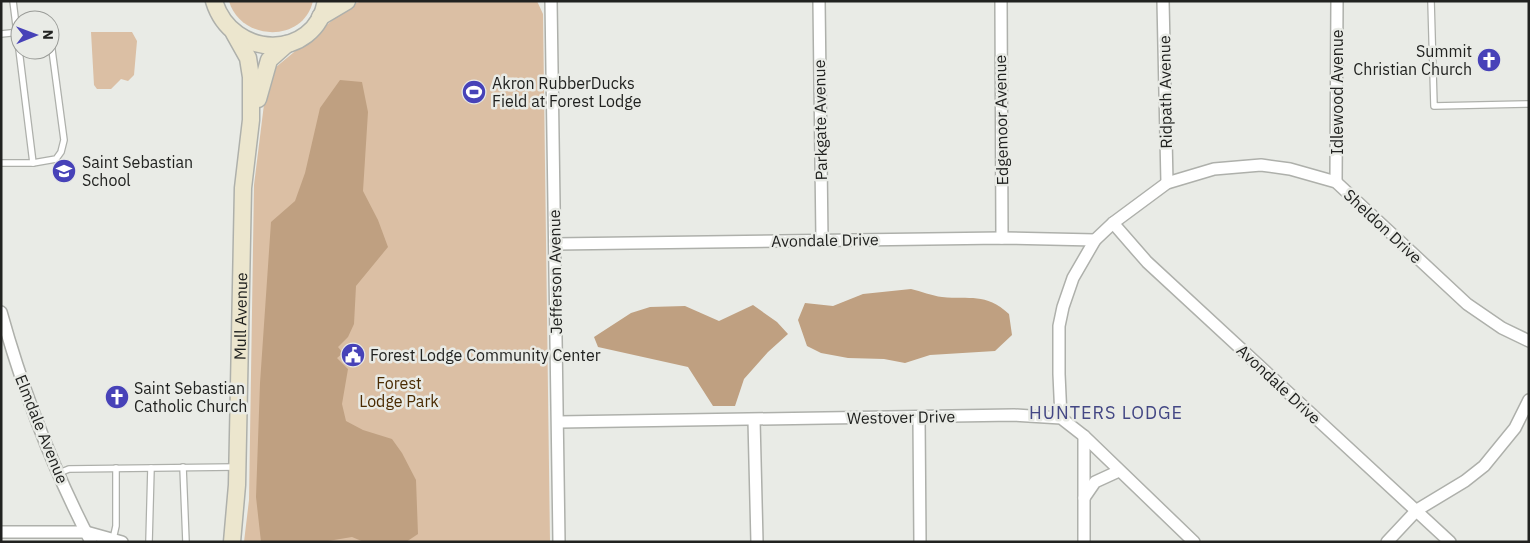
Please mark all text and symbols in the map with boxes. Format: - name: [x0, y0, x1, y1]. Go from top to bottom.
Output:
- north arrow: [10, 10, 60, 60]
- street label: Idlewood Avenue: [1327, 29, 1347, 155]
- text: N: [39, 30, 57, 40]
- street label: Ridpath Avenue: [1154, 35, 1176, 149]
- place label: Summit Christian Church: [1353, 41, 1472, 79]
- church icon: Summit Christian Church: [1476, 47, 1502, 73]
- street label: Edgemoor Avenue: [990, 54, 1012, 185]
- street label: Parkgate Avenue: [809, 59, 831, 181]
- place label: Akron RubberDucks Field at Forest Lodge: [492, 73, 642, 111]
- sports icon: Akron RubberDucks Field at Forest Lodge: [461, 79, 487, 105]
- place label: Saint Sebastian School: [82, 152, 193, 190]
- school or university icon: Saint Sebastian School: [51, 158, 77, 184]
- street label: Sheldon Drive: [1340, 185, 1426, 267]
- street label: Jefferson Avenue: [544, 209, 566, 335]
- street label: Avondale Drive: [771, 229, 879, 251]
- street label: Mull Avenue: [230, 272, 251, 360]
- street label: Avondale Drive: [1233, 340, 1325, 428]
- public building icon: Forest Lodge Community Center: [340, 342, 366, 368]
- place label: Forest Lodge Community Center: [370, 345, 601, 365]
- street label: Elmdale Avenue: [11, 372, 73, 487]
- park label: Forest Lodge Park: [359, 373, 439, 411]
- place label: Saint Sebastian Catholic Church: [134, 378, 247, 416]
- church icon: Saint Sebastian Catholic Church: [104, 384, 130, 410]
- district label: HUNTERS LODGE: [1029, 401, 1183, 424]
- street label: Westover Drive: [847, 406, 955, 428]

